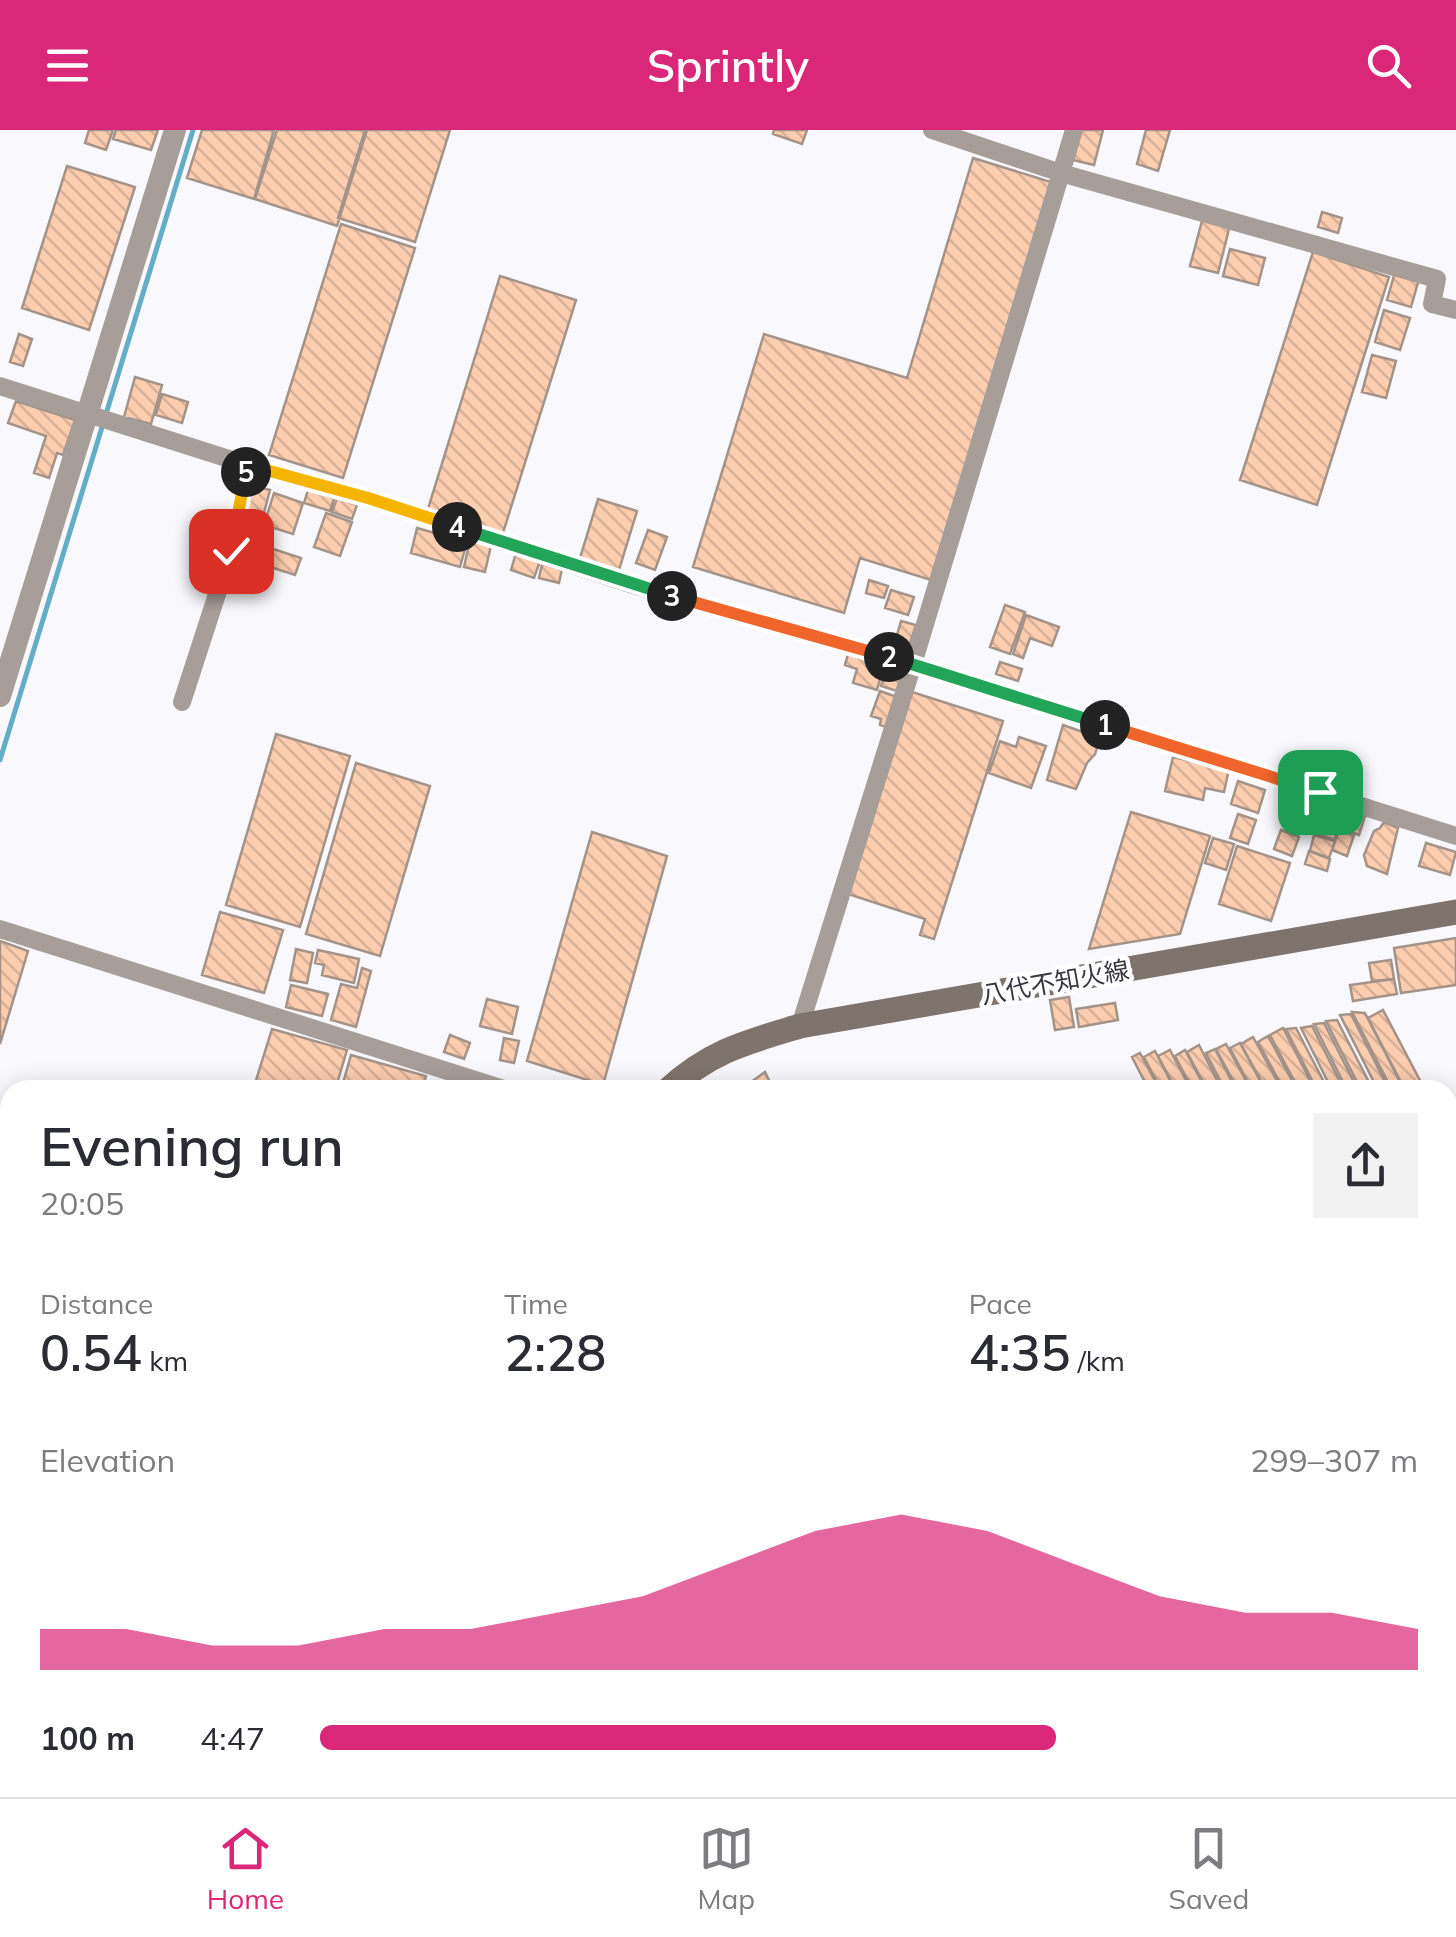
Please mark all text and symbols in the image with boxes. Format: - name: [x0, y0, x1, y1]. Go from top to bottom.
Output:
- text: Sprintly: [647, 37, 809, 93]
- icon: menu: [40, 38, 95, 93]
- icon: search: [1361, 38, 1416, 93]
- pin: 5: [221, 447, 271, 497]
- text: 5: [238, 454, 254, 489]
- pin: 4: [432, 502, 482, 552]
- pin: [189, 509, 274, 594]
- text: 4: [449, 509, 465, 544]
- icon: check: [204, 524, 259, 579]
- pin: 3: [647, 571, 697, 621]
- text: 3: [664, 578, 680, 613]
- pin: 2: [864, 632, 914, 682]
- text: 2: [881, 639, 897, 674]
- pin: 1: [1080, 700, 1130, 750]
- text: 1: [1097, 707, 1113, 742]
- pin: [1278, 750, 1363, 835]
- icon: arrive: [1293, 765, 1348, 820]
- street label: 八代不知火線: [978, 953, 1131, 1010]
- text: Evening run: [40, 1111, 344, 1180]
- button: share: [1313, 1113, 1418, 1218]
- text: 20:05: [40, 1183, 124, 1223]
- text: Distance: [40, 1286, 153, 1321]
- text: Time: [504, 1286, 568, 1321]
- text: Pace: [969, 1286, 1032, 1321]
- text: 0.54: [40, 1321, 142, 1384]
- text: 2:28: [504, 1321, 606, 1384]
- text: 4:35: [969, 1321, 1071, 1384]
- text: km: [142, 1343, 188, 1378]
- text: /km: [1071, 1343, 1125, 1378]
- text: Elevation: [40, 1440, 175, 1480]
- text: 299–307 m: [1250, 1440, 1418, 1480]
- text: 100 m: [40, 1718, 135, 1758]
- text: 4:47: [200, 1718, 265, 1758]
- tab: Home: [207, 1821, 284, 1916]
- tab: Map: [697, 1821, 755, 1916]
- tab: Saved: [1168, 1821, 1249, 1916]

